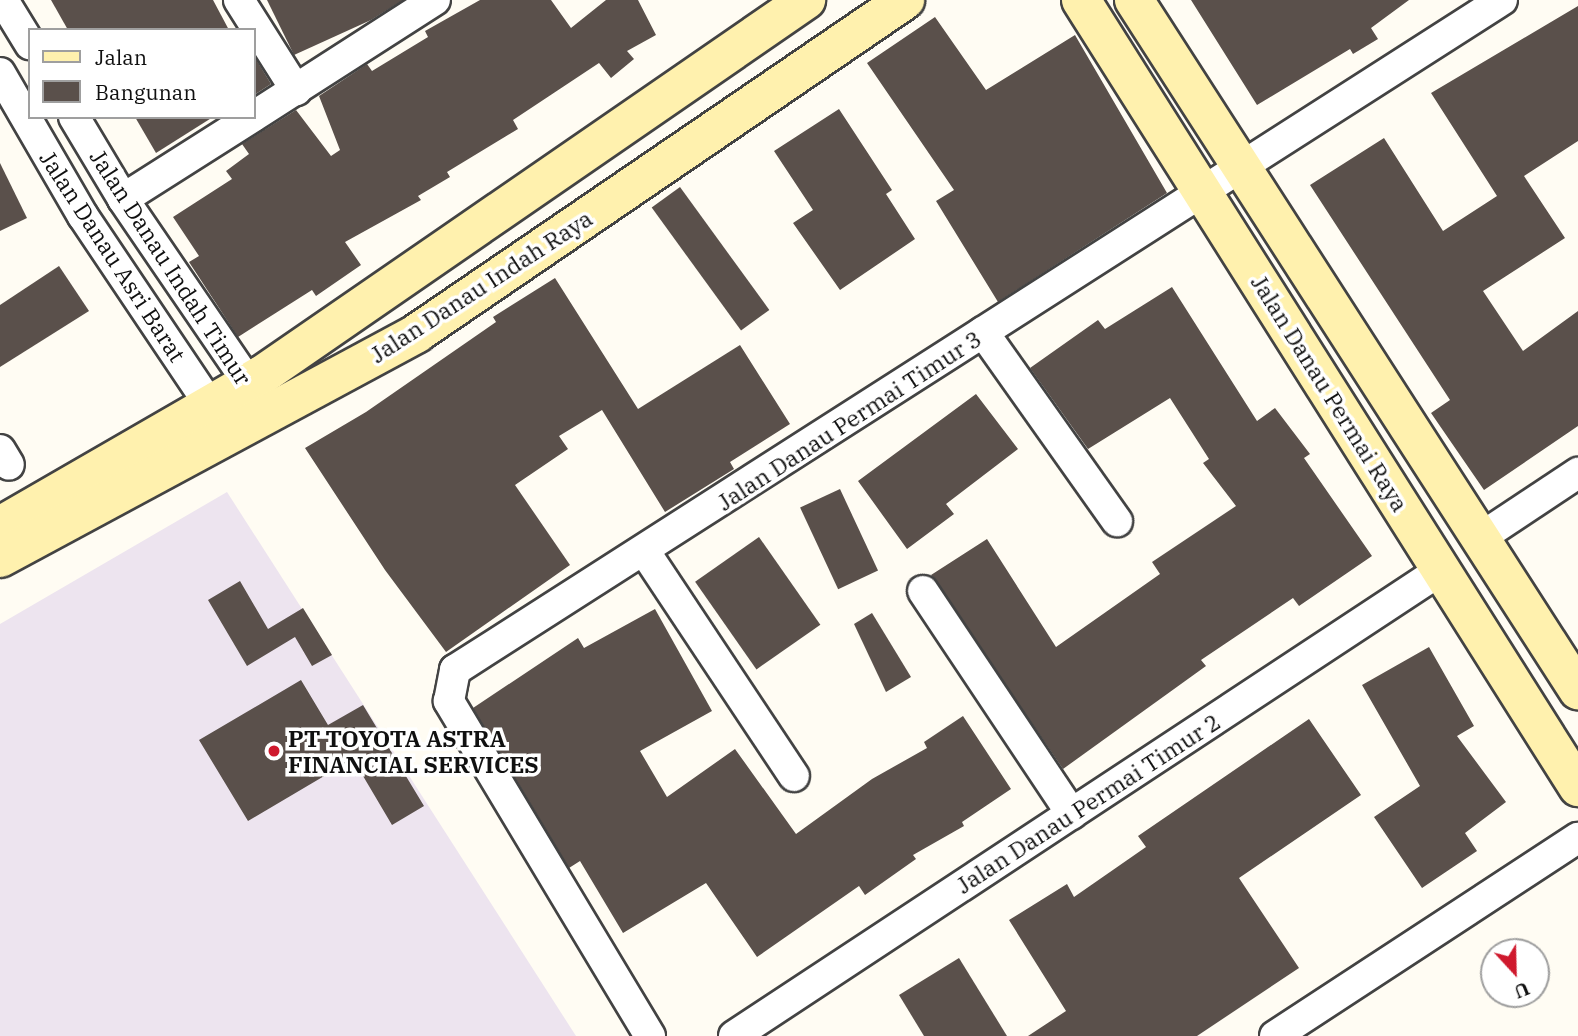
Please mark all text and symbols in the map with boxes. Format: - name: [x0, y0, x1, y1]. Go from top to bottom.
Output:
- legend: [28, 28, 256, 119]
- text: Jalan: [95, 43, 147, 71]
- text: Bangunan: [95, 78, 197, 106]
- street label: Jalan Danau Indah Timur: [84, 144, 258, 390]
- street label: Jalan Danau Asri Barat: [34, 145, 192, 367]
- street label: Jalan Danau Indah Raya: [365, 204, 597, 368]
- street label: Jalan Danau Permai Raya: [1246, 270, 1414, 516]
- street label: Jalan Danau Permai Timur 3: [712, 324, 986, 516]
- street label: Jalan Danau Permai Timur 2: [951, 707, 1225, 899]
- place label: PT TOYOTA ASTRA FINANCIAL SERVICES: [288, 724, 539, 778]
- marker: PT TOYOTA ASTRA FINANCIAL SERVICES: [266, 743, 282, 759]
- north arrow: [1480, 938, 1550, 1008]
- text: U: [1511, 977, 1533, 1004]

